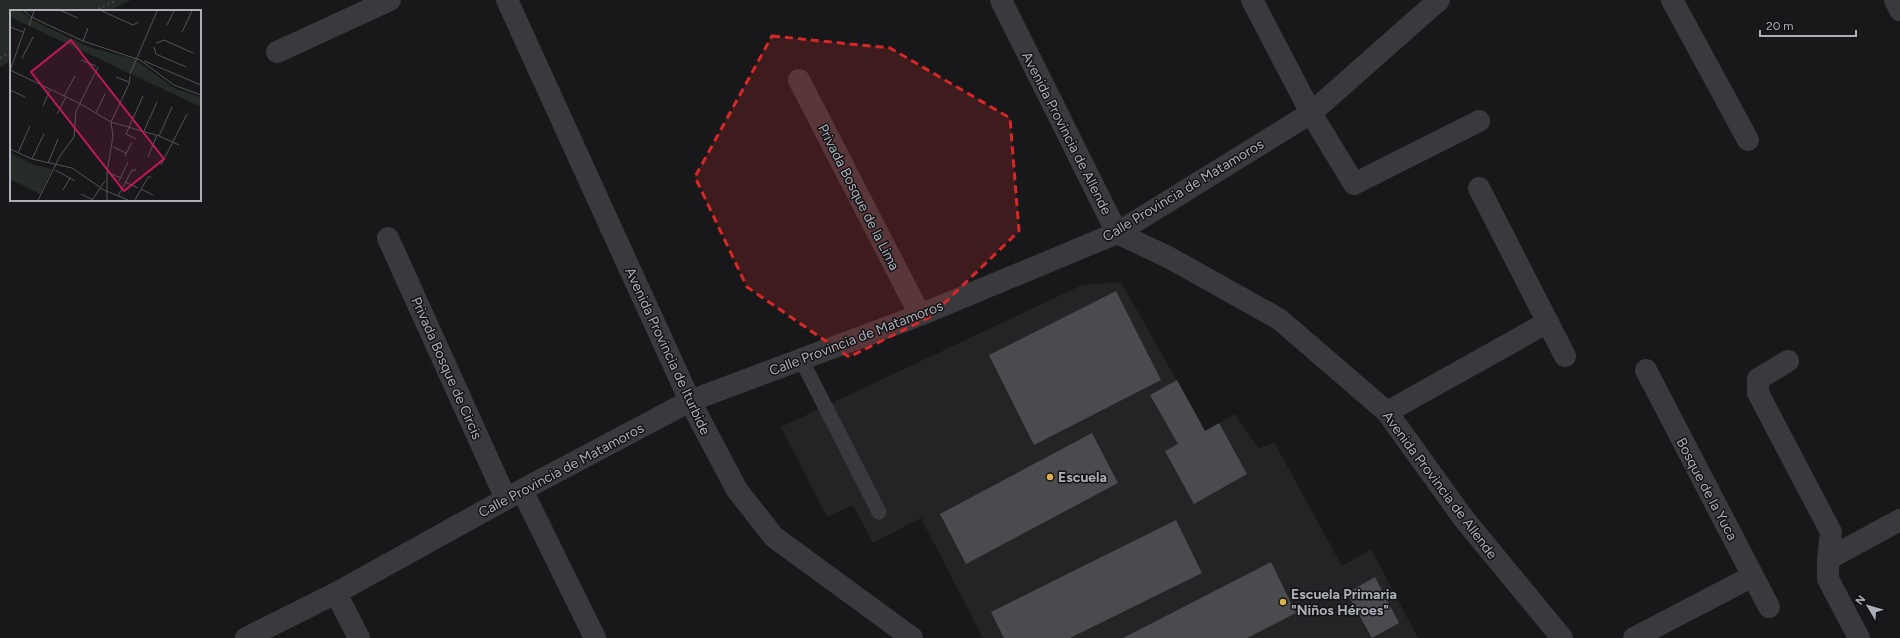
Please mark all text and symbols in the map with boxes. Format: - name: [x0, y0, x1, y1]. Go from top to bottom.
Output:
- inset map: [10, 10, 201, 201]
- scale bar: [1760, 12, 1856, 38]
- text: 20 m: [1766, 19, 1794, 33]
- street label: Avenida Provincia de Allende: [1018, 49, 1115, 218]
- street label: Privada Bosque de la Lima: [814, 121, 903, 273]
- street label: Calle Provincia de Matamoros: [1100, 135, 1267, 245]
- street label: Avenida Provincia de Iturbide: [621, 265, 714, 438]
- street label: Privada Bosque de Circis: [407, 294, 486, 442]
- street label: Calle Provincia de Matamoros: [767, 297, 946, 380]
- street label: Avenida Provincia de Allende: [1378, 408, 1501, 563]
- street label: Calle Provincia de Matamoros: [476, 419, 647, 521]
- street label: Bosque de la Yuca: [1672, 435, 1741, 543]
- place label: Escuela: [1058, 469, 1107, 486]
- marker: Escuela: [1045, 472, 1055, 482]
- place label: Escuela Primaria "Niños Héroes": [1291, 586, 1397, 619]
- north arrow: [1848, 586, 1888, 626]
- text: N: [1853, 593, 1868, 608]
- marker: Escuela Primaria "Niños Héroes": [1278, 597, 1288, 607]

